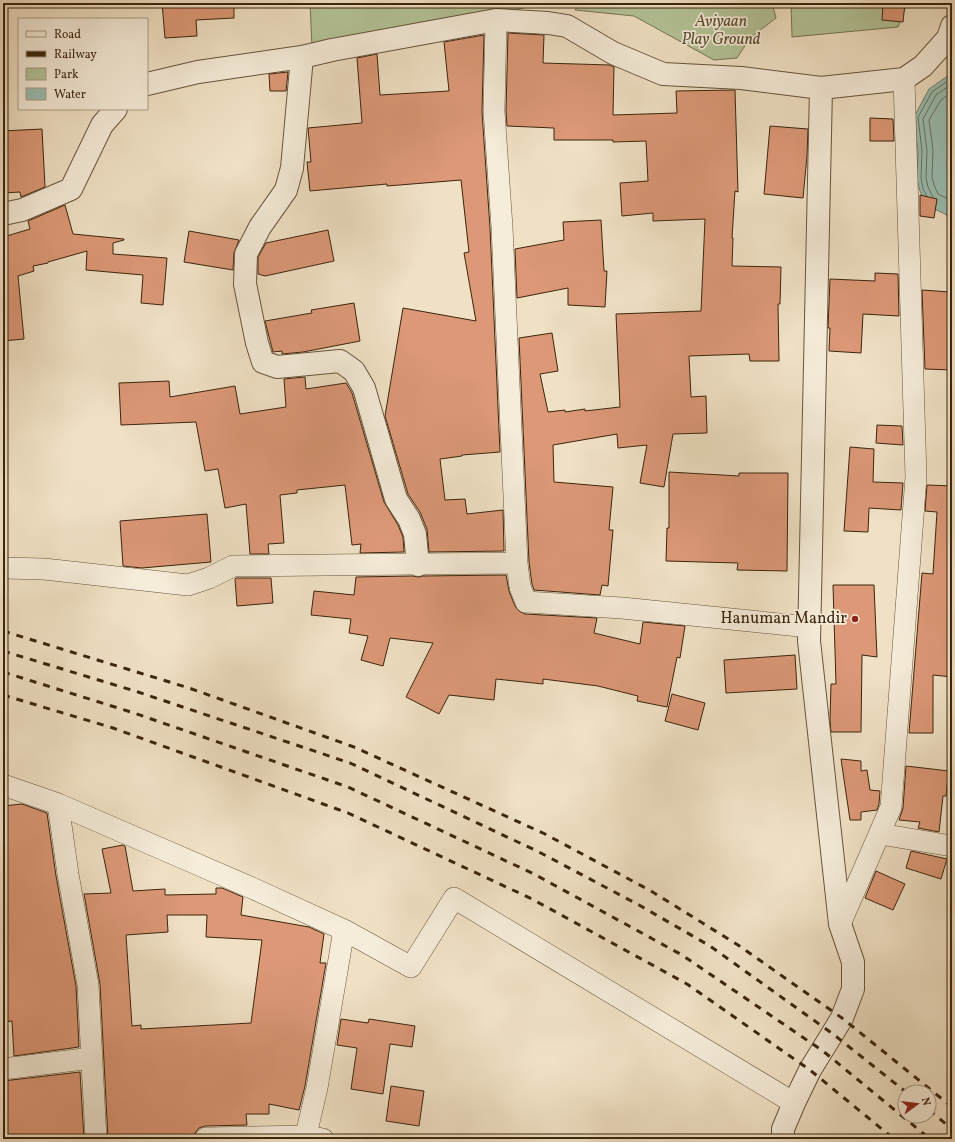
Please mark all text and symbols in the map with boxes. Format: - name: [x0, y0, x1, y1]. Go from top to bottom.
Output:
- park label: Aviyaan Play Ground: [682, 11, 761, 51]
- legend: [18, 18, 148, 110]
- text: Road: [54, 27, 81, 43]
- text: Railway: [54, 47, 97, 63]
- text: Park: [54, 67, 79, 83]
- text: Water: [54, 87, 86, 103]
- place label: Hanuman Mandir: [721, 608, 847, 630]
- marker: Hanuman Mandir: [850, 614, 860, 624]
- north arrow: [897, 1084, 937, 1124]
- text: N: [917, 1096, 933, 1108]

